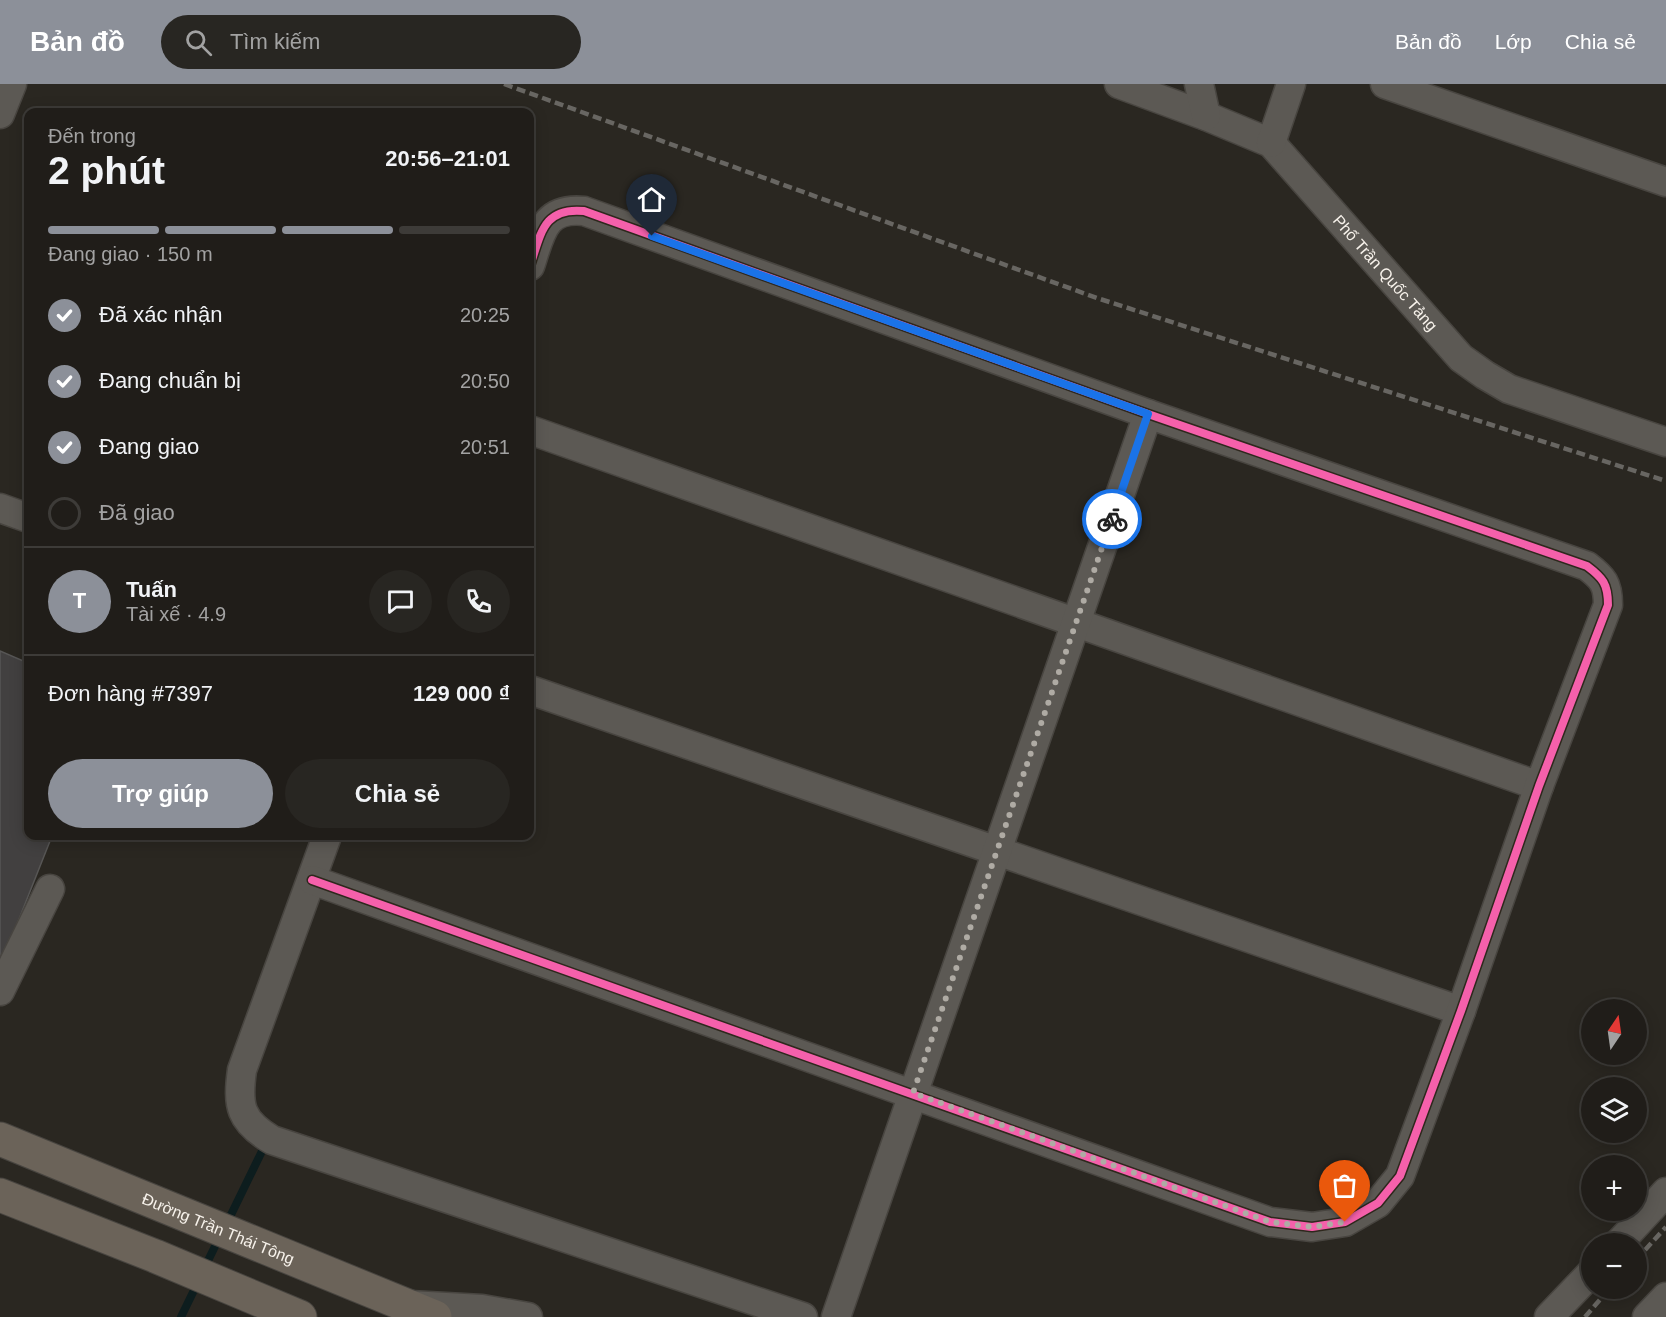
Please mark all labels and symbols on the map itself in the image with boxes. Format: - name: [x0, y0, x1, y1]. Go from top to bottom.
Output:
- pin: [626, 174, 677, 236]
- street label: Phố Trần Quốc Tảng: [1330, 211, 1441, 334]
- courier: [1082, 489, 1142, 549]
- north arrow: [1581, 999, 1647, 1065]
- pin: [1319, 1160, 1370, 1222]
- street label: Đường Trần Thái Tông: [140, 1190, 297, 1267]

